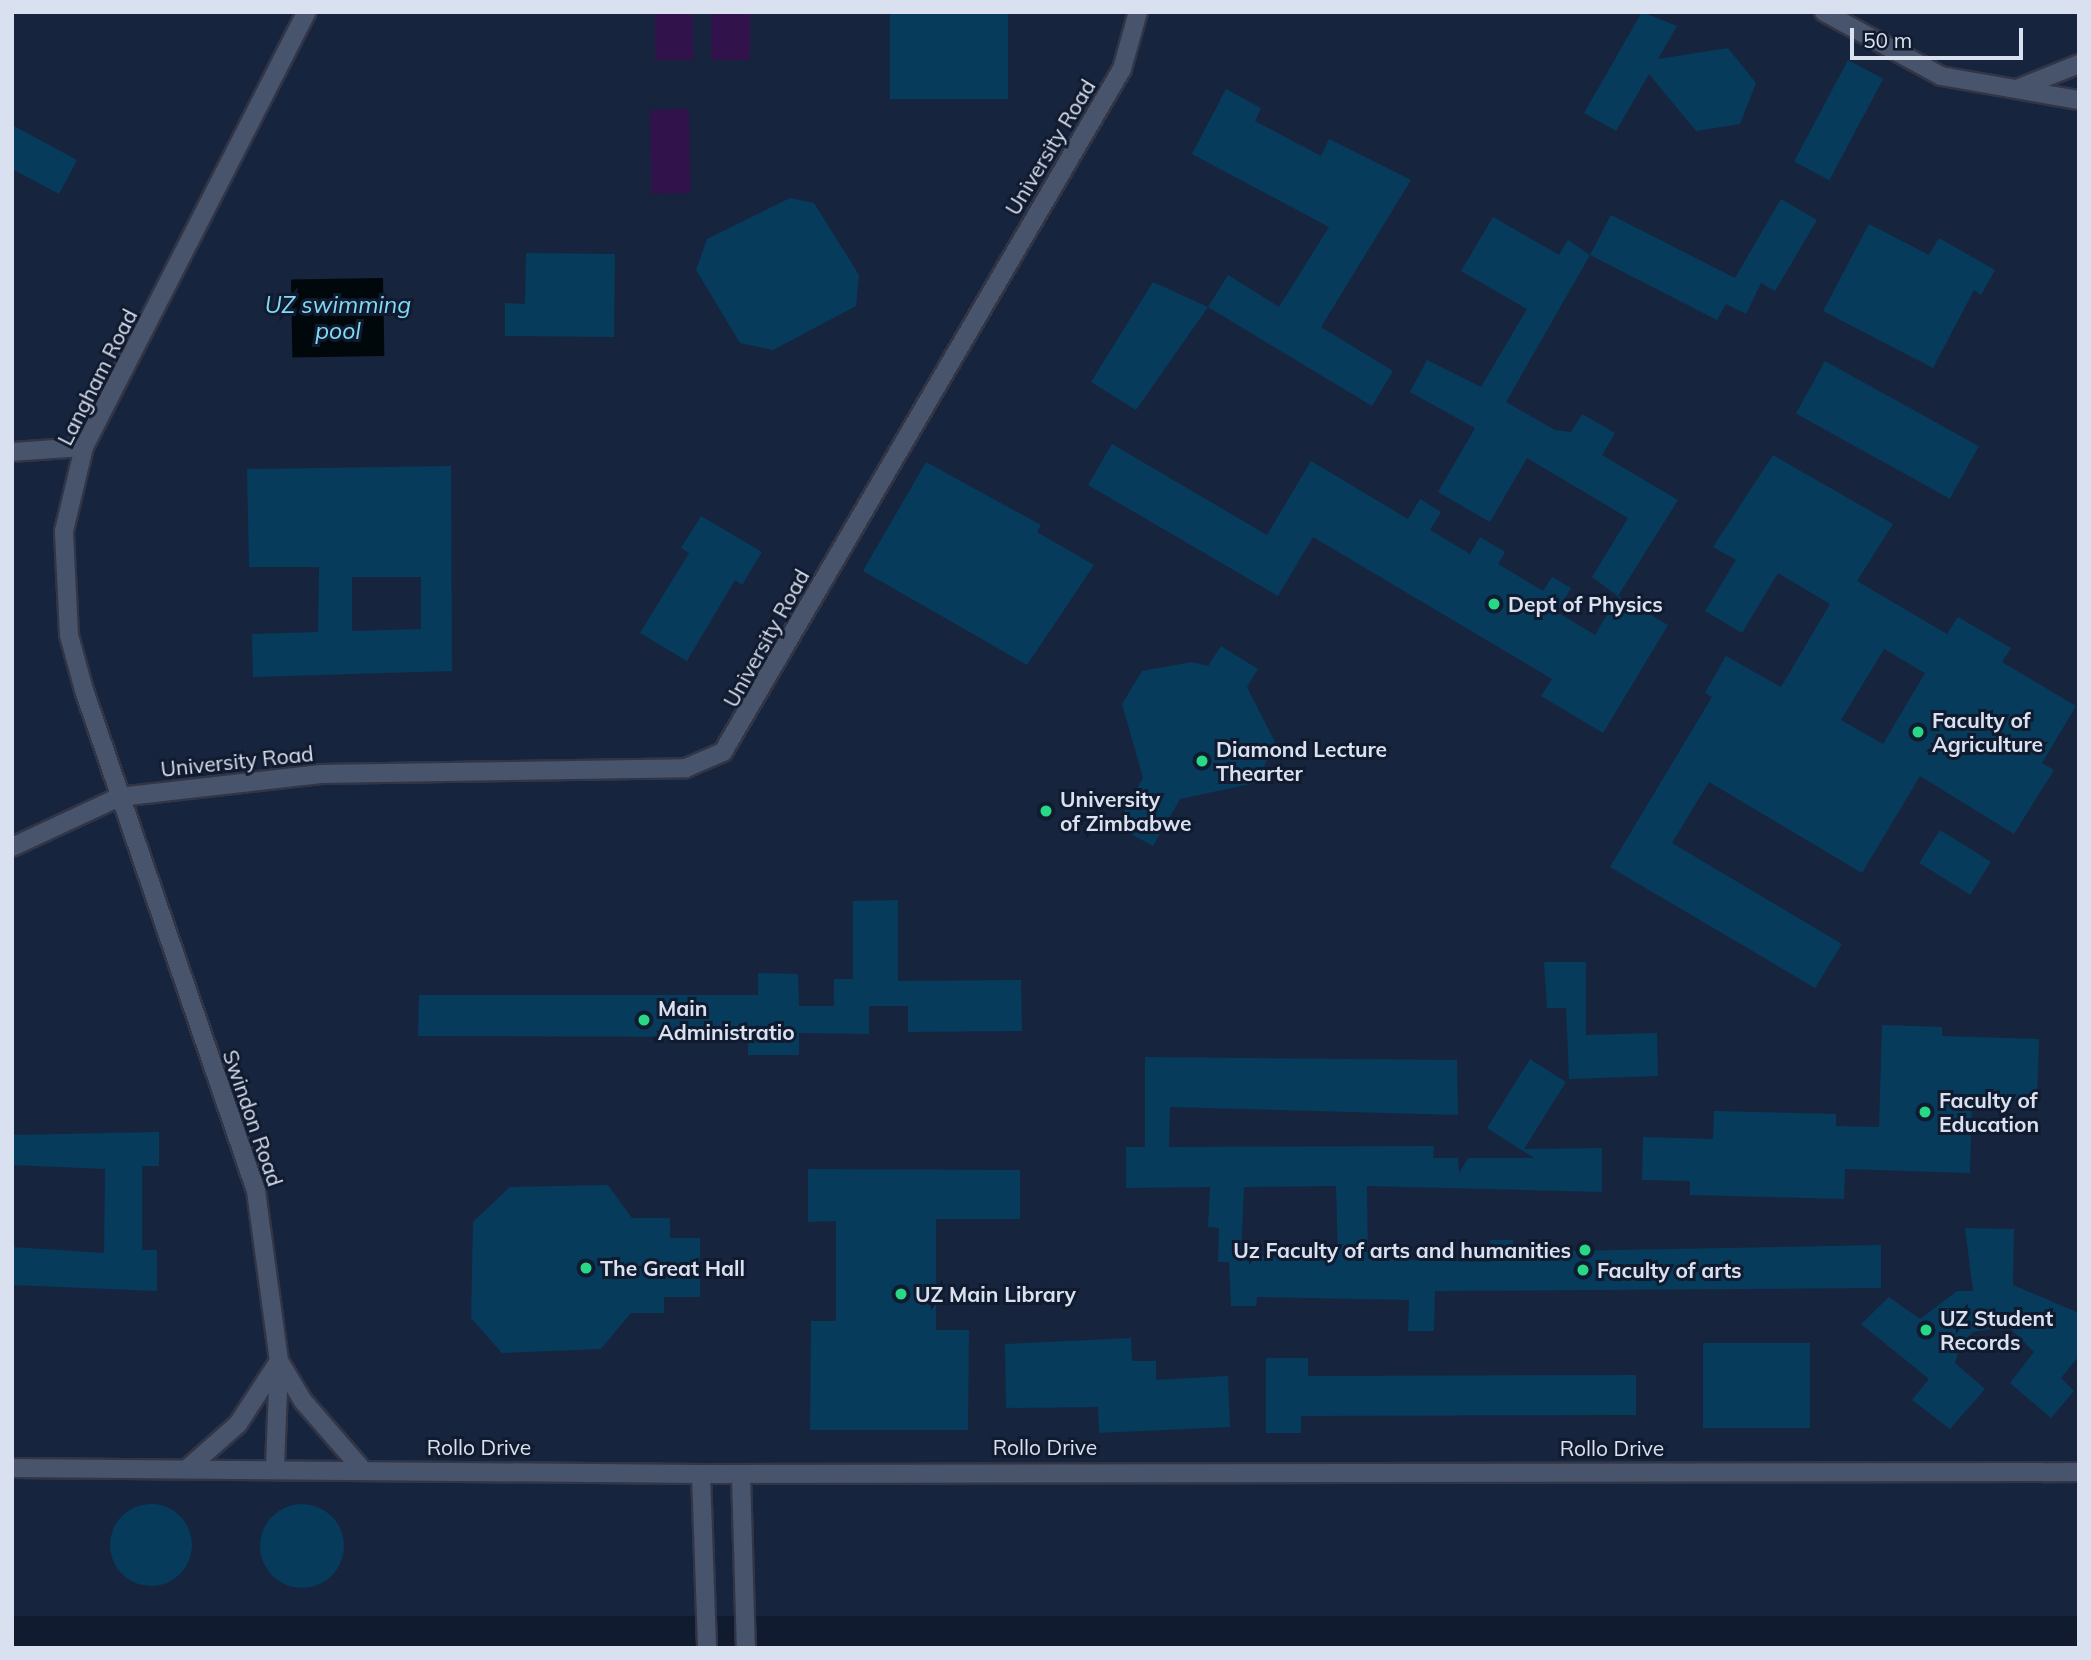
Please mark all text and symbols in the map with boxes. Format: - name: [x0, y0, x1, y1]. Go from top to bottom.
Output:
- scale bar: [1853, 14, 2026, 58]
- text: 50 m: [1863, 27, 1912, 53]
- street label: University Road: [1000, 75, 1100, 219]
- water label: UZ swimming pool: [265, 291, 411, 345]
- street label: Langham Road: [52, 305, 142, 449]
- street label: University Road: [718, 565, 814, 711]
- place label: Dept of Physics: [1508, 591, 1663, 617]
- marker: Dept of Physics: [1486, 596, 1502, 612]
- place label: Faculty of Agriculture: [1932, 707, 2043, 757]
- marker: Faculty of Agriculture: [1910, 724, 1926, 740]
- place label: Diamond Lecture Thearter: [1216, 736, 1387, 786]
- street label: University Road: [159, 740, 315, 782]
- marker: Diamond Lecture Thearter: [1194, 753, 1210, 769]
- place label: University of Zimbabwe: [1060, 786, 1192, 836]
- marker: University of Zimbabwe: [1038, 803, 1054, 819]
- place label: Main Administratio: [658, 995, 795, 1045]
- marker: Main Administratio: [636, 1012, 652, 1028]
- street label: Swindon Road: [218, 1047, 288, 1189]
- place label: Faculty of Education: [1939, 1087, 2039, 1137]
- marker: Faculty of Education: [1917, 1104, 1933, 1120]
- place label: Uz Faculty of arts and humanities: [1233, 1237, 1571, 1263]
- marker: Uz Faculty of arts and humanities: [1577, 1242, 1593, 1258]
- place label: The Great Hall: [600, 1255, 745, 1281]
- place label: Faculty of arts: [1597, 1257, 1742, 1283]
- marker: The Great Hall: [578, 1260, 594, 1276]
- marker: Faculty of arts: [1575, 1262, 1591, 1278]
- place label: UZ Main Library: [915, 1281, 1076, 1307]
- marker: UZ Main Library: [893, 1286, 909, 1302]
- place label: UZ Student Records: [1940, 1305, 2053, 1355]
- marker: UZ Student Records: [1918, 1322, 1934, 1338]
- street label: Rollo Drive: [427, 1434, 531, 1460]
- street label: Rollo Drive: [993, 1434, 1097, 1460]
- street label: Rollo Drive: [1560, 1435, 1664, 1461]

